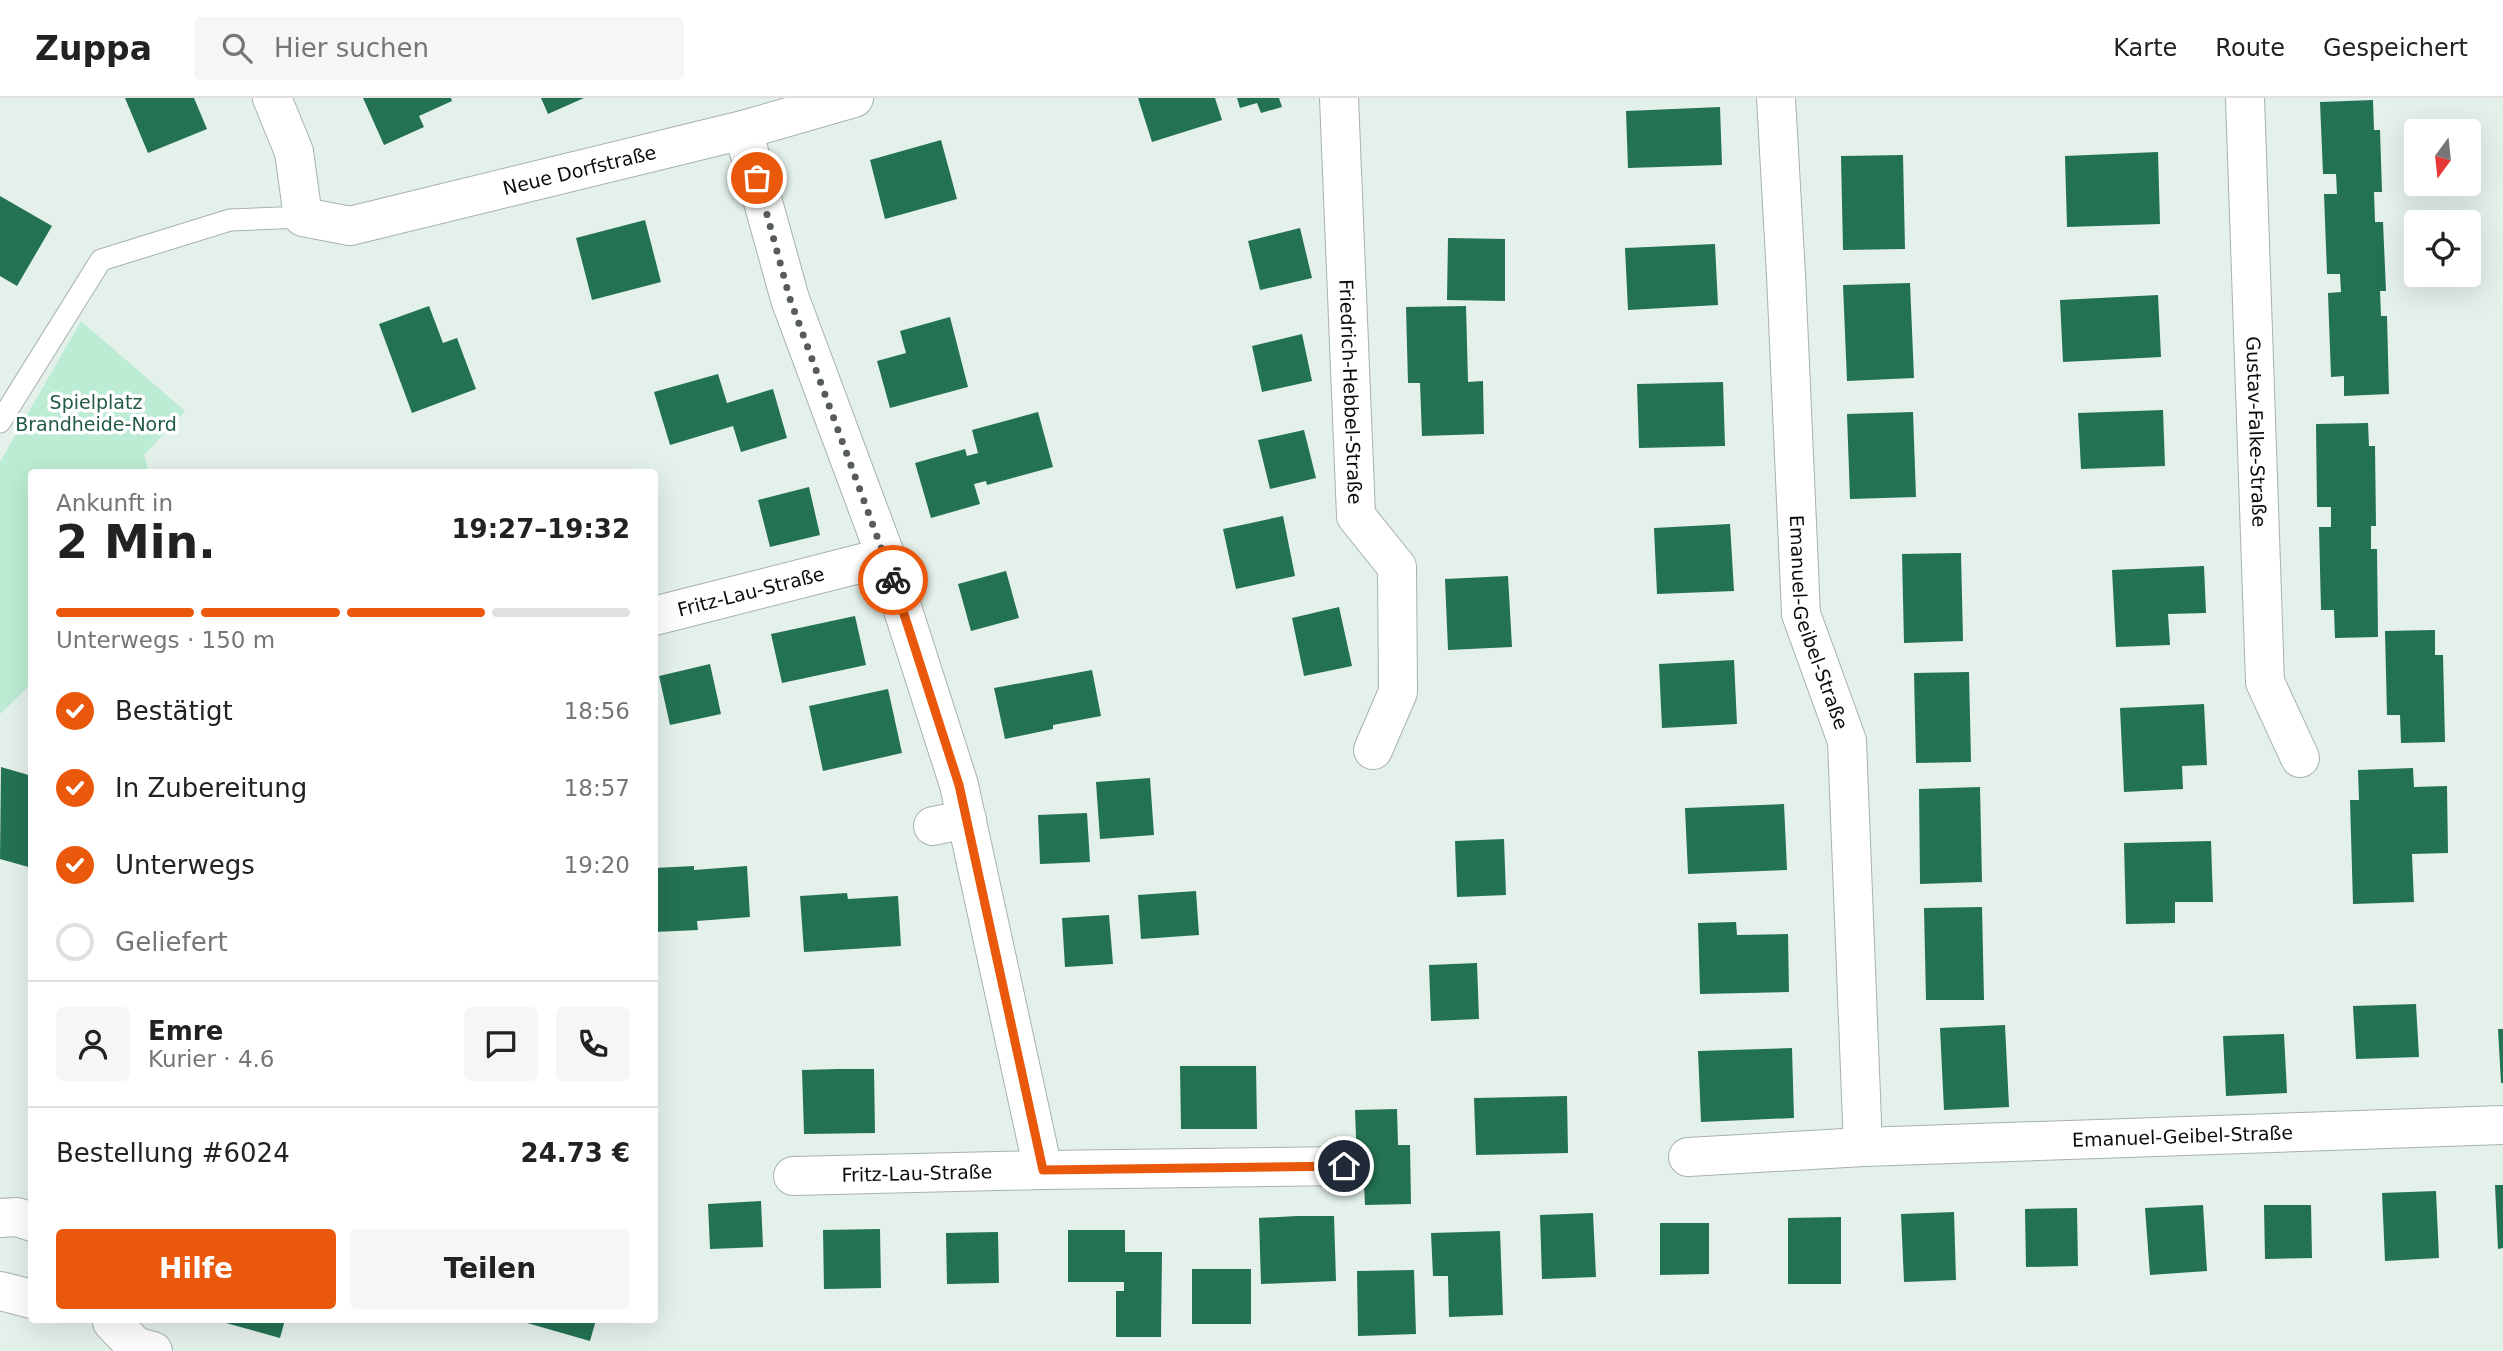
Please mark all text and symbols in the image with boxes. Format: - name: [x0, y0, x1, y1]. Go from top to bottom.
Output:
- search box: [194, 17, 684, 80]
- text: Zuppa: [35, 29, 152, 68]
- icon: search: [218, 29, 256, 67]
- text: Hier suchen: [274, 33, 429, 63]
- text: Karte: [2113, 34, 2177, 62]
- text: Route: [2215, 34, 2285, 62]
- text: Gespeichert: [2323, 34, 2468, 62]
- north arrow: [2404, 119, 2482, 196]
- map controls: [2404, 119, 2481, 287]
- street label: Neue Dorfstraße: [501, 141, 658, 199]
- pin: [727, 148, 787, 208]
- icon: bag: [738, 159, 776, 197]
- button: locate: [2404, 210, 2481, 287]
- street label: Friedrich-Hebbel-Straße: [1335, 279, 1367, 505]
- street label: Gustav-Falke-Straße: [2242, 336, 2271, 528]
- park label: Spielplatz Brandheide-Nord: [15, 391, 177, 435]
- text: Ankunft in: [56, 490, 173, 516]
- text: 19:27–19:32: [451, 514, 630, 544]
- street label: Emanuel-Geibel-Straße: [1786, 514, 1853, 732]
- text: 2 Min.: [56, 515, 216, 569]
- courier: [858, 545, 928, 615]
- icon: bike: [874, 561, 912, 599]
- street label: Fritz-Lau-Straße: [675, 562, 827, 621]
- text: Unterwegs · 150 m: [56, 627, 275, 653]
- icon: check: [56, 692, 94, 730]
- text: Bestätigt: [115, 696, 233, 726]
- text: 18:56: [564, 698, 630, 724]
- icon: check: [56, 769, 94, 807]
- text: In Zubereitung: [115, 773, 307, 803]
- text: 18:57: [564, 775, 630, 801]
- icon: check: [56, 846, 94, 884]
- text: Unterwegs: [115, 850, 255, 880]
- text: 19:20: [564, 852, 630, 878]
- text: Geliefert: [115, 927, 228, 957]
- button: person: [56, 1007, 130, 1081]
- button: chat: [464, 1007, 538, 1081]
- button: phone: [556, 1007, 630, 1081]
- text: Emre: [148, 1016, 223, 1046]
- text: Kurier · 4.6: [148, 1046, 274, 1072]
- street label: Emanuel-Geibel-Straße: [2072, 1121, 2293, 1151]
- pin: [1314, 1136, 1374, 1196]
- text: Bestellung #6024: [56, 1138, 290, 1168]
- text: 24.73 €: [521, 1138, 630, 1168]
- icon: home: [1325, 1147, 1363, 1185]
- street label: Fritz-Lau-Straße: [841, 1160, 993, 1186]
- button: Hilfe: [56, 1229, 336, 1309]
- button: Teilen: [350, 1229, 630, 1309]

